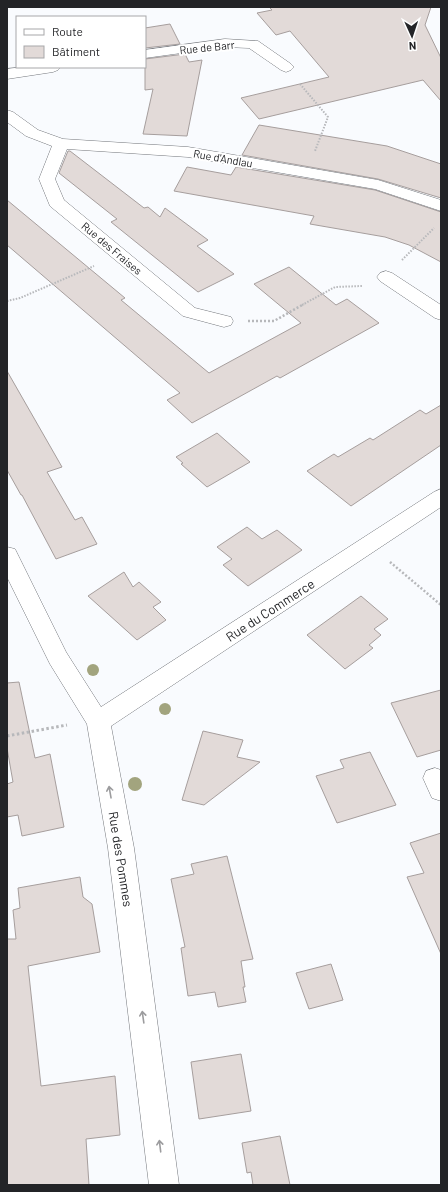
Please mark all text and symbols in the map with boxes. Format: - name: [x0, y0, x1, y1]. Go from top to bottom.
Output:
- legend: [16, 16, 146, 68]
- north arrow: [392, 16, 432, 56]
- text: Route: [52, 24, 83, 38]
- street label: Rue de Barr: [179, 38, 235, 56]
- text: N: [409, 40, 417, 53]
- text: Bâtiment: [52, 44, 100, 58]
- street label: Rue d'Andlau: [192, 146, 254, 170]
- street label: Rue des Fraises: [79, 219, 145, 277]
- street label: Rue du Commerce: [223, 575, 317, 645]
- one-way arrow: [106, 786, 114, 799]
- street label: Rue des Pommes: [106, 810, 136, 908]
- one-way arrow: [139, 1011, 147, 1024]
- one-way arrow: [156, 1140, 163, 1153]

